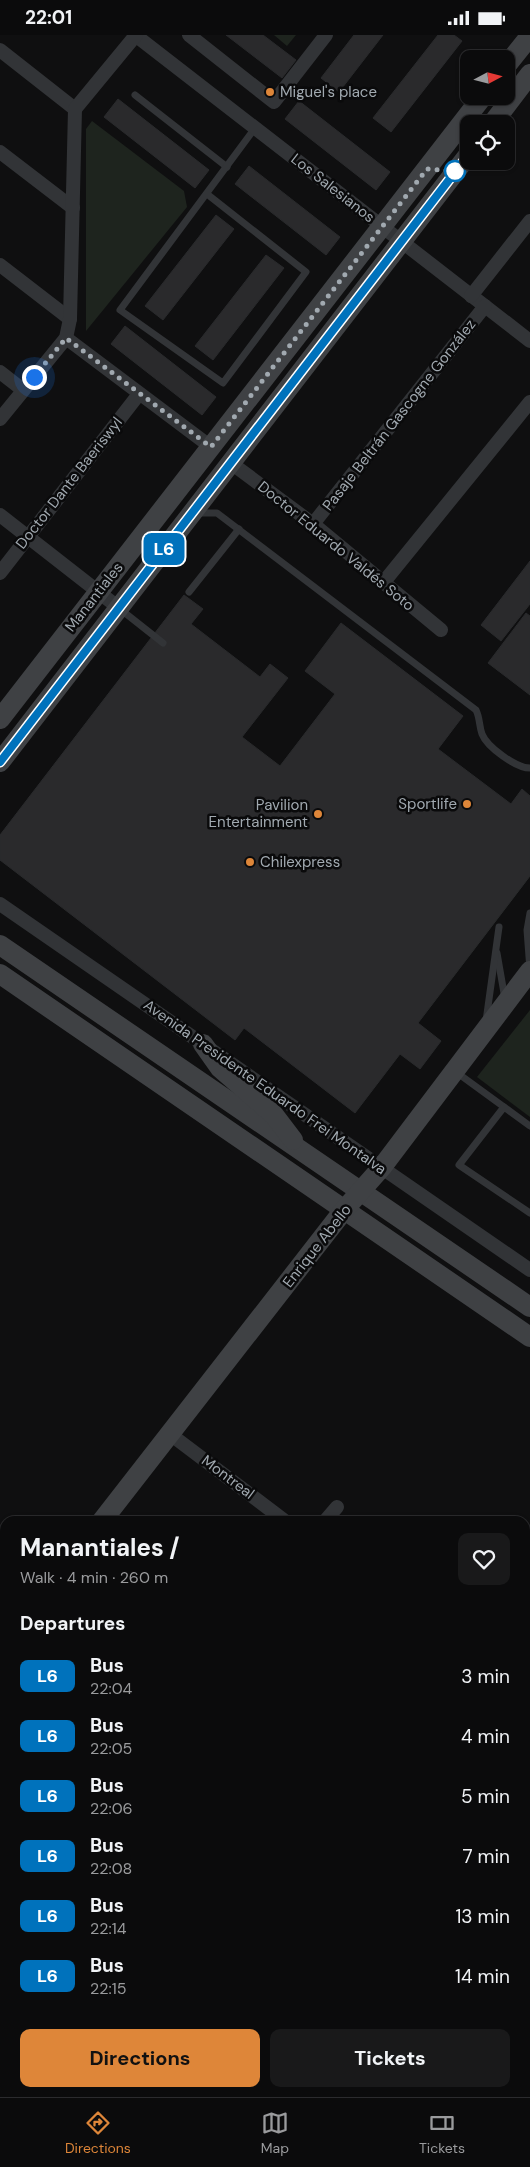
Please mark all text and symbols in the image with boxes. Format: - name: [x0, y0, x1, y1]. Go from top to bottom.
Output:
- text: 22:01: [25, 5, 72, 30]
- north arrow: [460, 50, 515, 105]
- map controls: [460, 50, 515, 170]
- place label: Miguel's place: [280, 82, 377, 102]
- marker: Miguel's place: [264, 86, 276, 98]
- button: locate: [460, 115, 515, 170]
- street label: Los Salesianos: [287, 149, 379, 227]
- unlabelled marker: [444, 160, 466, 182]
- street label: Pasaje Beltrán Gascogne González: [318, 315, 480, 515]
- your location: [22, 365, 47, 390]
- street label: Doctor Dante Baeriswyl: [11, 413, 127, 553]
- street label: Doctor Eduardo Valdés Soto: [254, 477, 418, 615]
- line badge: L6: [142, 533, 186, 565]
- text: L6: [154, 537, 175, 561]
- street label: Manantiales: [61, 558, 127, 636]
- place label: Sportlife: [398, 794, 457, 814]
- place label: Pavilion Entertainment: [209, 795, 308, 832]
- marker: Sportlife: [461, 798, 473, 810]
- marker: Pavilion Entertainment: [312, 808, 324, 820]
- place label: Chilexpress: [260, 852, 340, 872]
- marker: Chilexpress: [244, 856, 256, 868]
- street label: Avenida Presidente Eduardo Frei Montalva: [140, 995, 390, 1179]
- street label: Enrique Abello: [278, 1200, 356, 1292]
- street label: Montreal: [198, 1451, 258, 1503]
- text: Manantiales /: [20, 1532, 180, 1563]
- button: heart: [458, 1533, 510, 1585]
- text: Walk · 4 min · 260 m: [20, 1567, 168, 1588]
- text: Departures: [20, 1611, 125, 1636]
- text: Bus: [90, 1653, 124, 1678]
- text: L6: [37, 1664, 58, 1688]
- text: 3 min: [461, 1664, 510, 1689]
- text: 22:04: [90, 1678, 132, 1699]
- text: Bus: [90, 1713, 124, 1738]
- text: L6: [37, 1724, 58, 1748]
- text: 4 min: [461, 1724, 510, 1749]
- text: 22:05: [90, 1738, 132, 1759]
- text: Bus: [90, 1773, 124, 1798]
- text: L6: [37, 1784, 58, 1808]
- text: 5 min: [461, 1784, 510, 1809]
- text: 22:06: [90, 1798, 133, 1819]
- text: Bus: [90, 1833, 124, 1858]
- text: L6: [37, 1844, 58, 1868]
- text: 7 min: [462, 1844, 510, 1869]
- text: 22:08: [90, 1858, 132, 1879]
- text: Bus: [90, 1893, 124, 1918]
- text: L6: [37, 1904, 58, 1928]
- text: 13 min: [455, 1904, 510, 1929]
- text: 22:14: [90, 1918, 126, 1939]
- text: Bus: [90, 1953, 124, 1978]
- text: L6: [37, 1964, 58, 1988]
- text: 14 min: [455, 1964, 510, 1989]
- text: 22:15: [90, 1978, 126, 1999]
- button: Directions: [20, 2029, 260, 2087]
- button: Tickets: [270, 2029, 510, 2087]
- tab: Directions: [65, 2109, 131, 2157]
- tab: Map: [261, 2109, 289, 2157]
- tab: Tickets: [419, 2109, 465, 2157]

